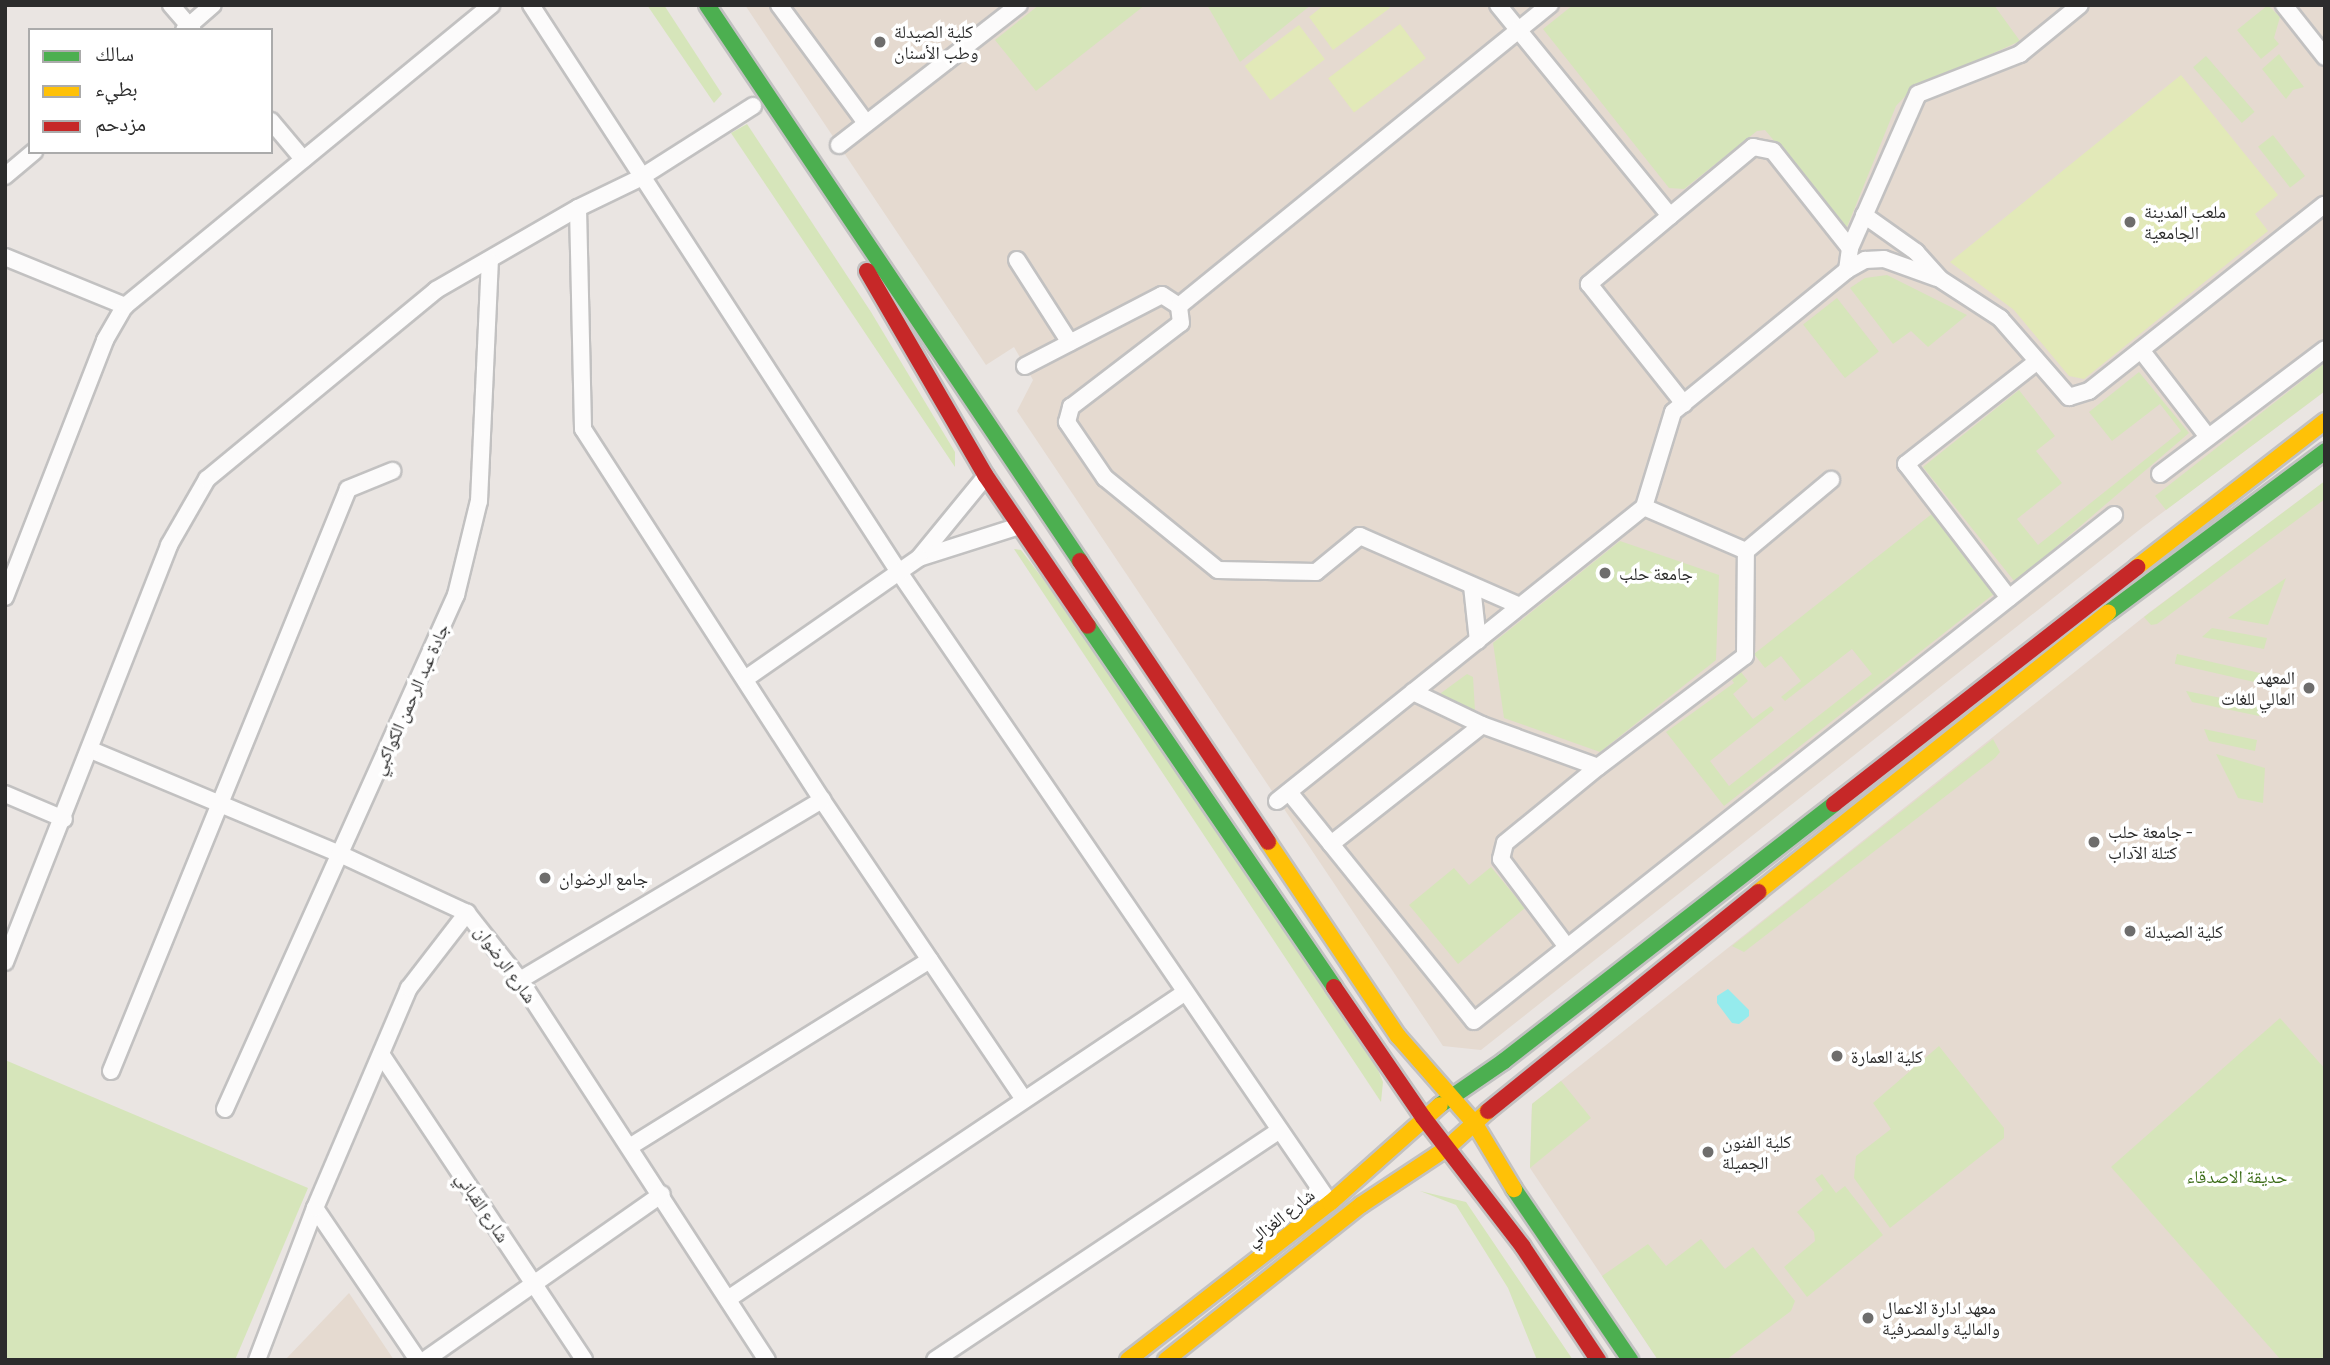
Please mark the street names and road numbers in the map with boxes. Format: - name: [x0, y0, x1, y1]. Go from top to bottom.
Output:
- street label: جادة عبد الرحمن الكواكبي: [367, 620, 453, 778]
- street label: شارع الرضوان: [471, 921, 541, 1007]
- street label: شارع القباني: [452, 1168, 514, 1246]
- street label: شارع الغزالي: [1241, 1184, 1319, 1250]

